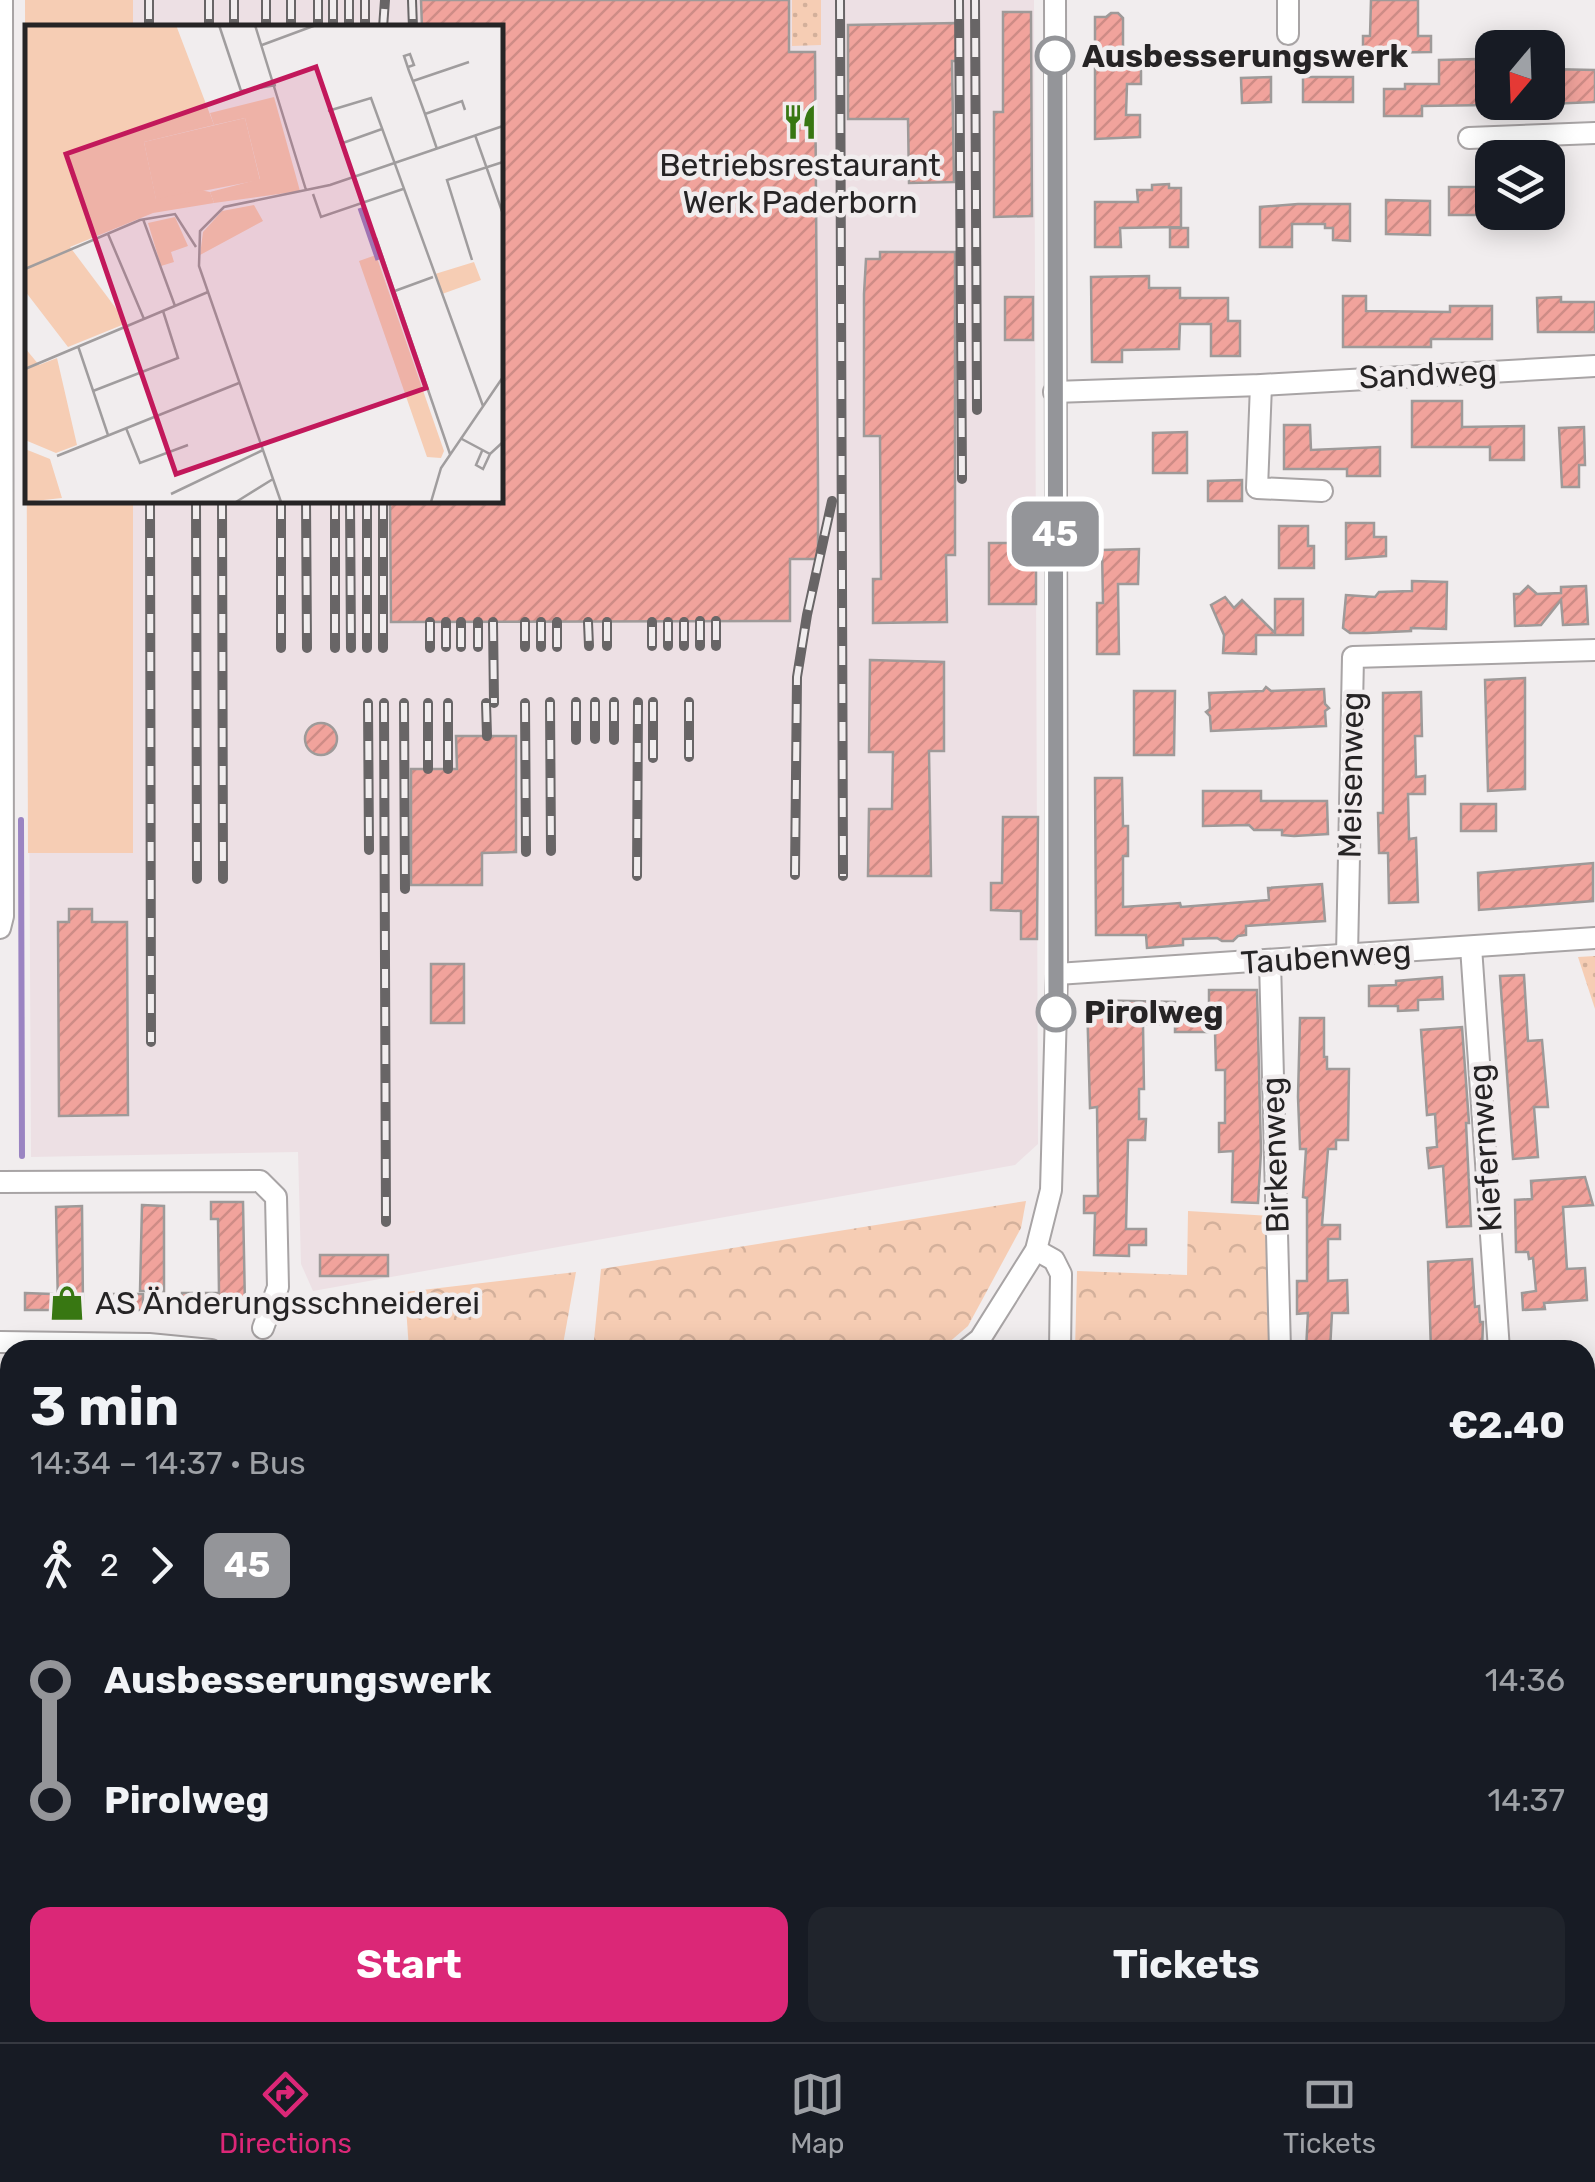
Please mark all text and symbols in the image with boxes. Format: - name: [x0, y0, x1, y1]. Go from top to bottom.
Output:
- inset map: [25, 25, 502, 502]
- north arrow: [1475, 30, 1565, 120]
- map controls: [1475, 30, 1565, 230]
- marker: Ausbesserungswerk: [1036, 37, 1074, 75]
- place label: Ausbesserungswerk: [1082, 37, 1408, 75]
- restaurant icon: Betriebsrestaurant Werk Paderborn: [781, 103, 819, 141]
- button: layers: [1475, 140, 1565, 230]
- place label: Betriebsrestaurant Werk Paderborn: [659, 146, 941, 221]
- street label: Sandweg: [1358, 351, 1498, 397]
- line badge: 45: [1010, 502, 1100, 566]
- text: 45: [1032, 513, 1078, 555]
- street label: Meisenweg: [1331, 691, 1371, 859]
- street label: Taubenweg: [1239, 932, 1413, 982]
- marker: Pirolweg: [1037, 993, 1075, 1031]
- place label: Pirolweg: [1084, 993, 1224, 1031]
- street label: Kiefernweg: [1460, 1063, 1510, 1233]
- street label: Birkenweg: [1253, 1076, 1297, 1234]
- shop icon: AS Änderungsschneiderei: [48, 1284, 86, 1322]
- place label: AS Änderungsschneiderei: [95, 1284, 480, 1322]
- text: 3 min: [30, 1374, 179, 1439]
- text: €2.40: [1448, 1402, 1565, 1448]
- text: 14:34 – 14:37 · Bus: [30, 1444, 306, 1482]
- icon: walk: [30, 1538, 85, 1593]
- icon: forward: [134, 1538, 189, 1593]
- text: 45: [224, 1544, 270, 1586]
- text: 2: [100, 1546, 119, 1584]
- text: Ausbesserungswerk: [104, 1657, 491, 1703]
- text: 14:36: [1485, 1661, 1565, 1699]
- text: Pirolweg: [104, 1777, 270, 1823]
- text: 14:37: [1488, 1781, 1565, 1819]
- button: Start: [30, 1907, 788, 2022]
- button: Tickets: [808, 1907, 1565, 2022]
- tab: Directions: [219, 2067, 352, 2160]
- tab: Map: [790, 2067, 845, 2160]
- tab: Tickets: [1283, 2067, 1376, 2160]

